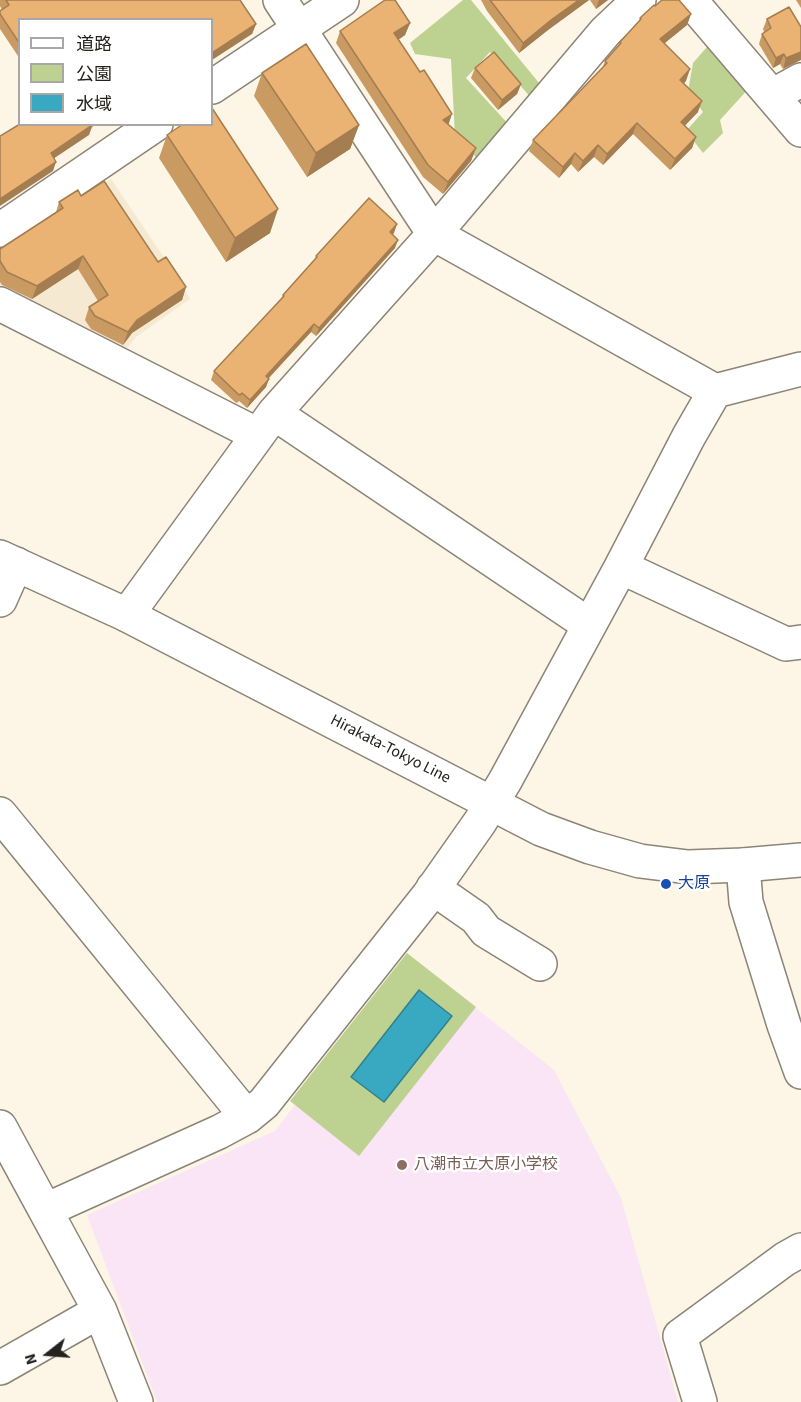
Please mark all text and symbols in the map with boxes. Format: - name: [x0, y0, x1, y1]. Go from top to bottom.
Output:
- legend: [18, 18, 213, 126]
- text: 道路: [76, 32, 112, 57]
- text: 公園: [76, 62, 112, 87]
- text: 水域: [76, 92, 112, 117]
- street label: Hirakata-Tokyo Line: [327, 711, 453, 789]
- place label: 大原: [678, 874, 710, 894]
- marker: 大原: [659, 877, 673, 891]
- place label: 八潮市立大原小学校: [414, 1155, 558, 1175]
- marker: 八潮市立大原小学校: [395, 1158, 409, 1172]
- north arrow: [18, 1324, 78, 1384]
- text: N: [19, 1351, 43, 1368]

